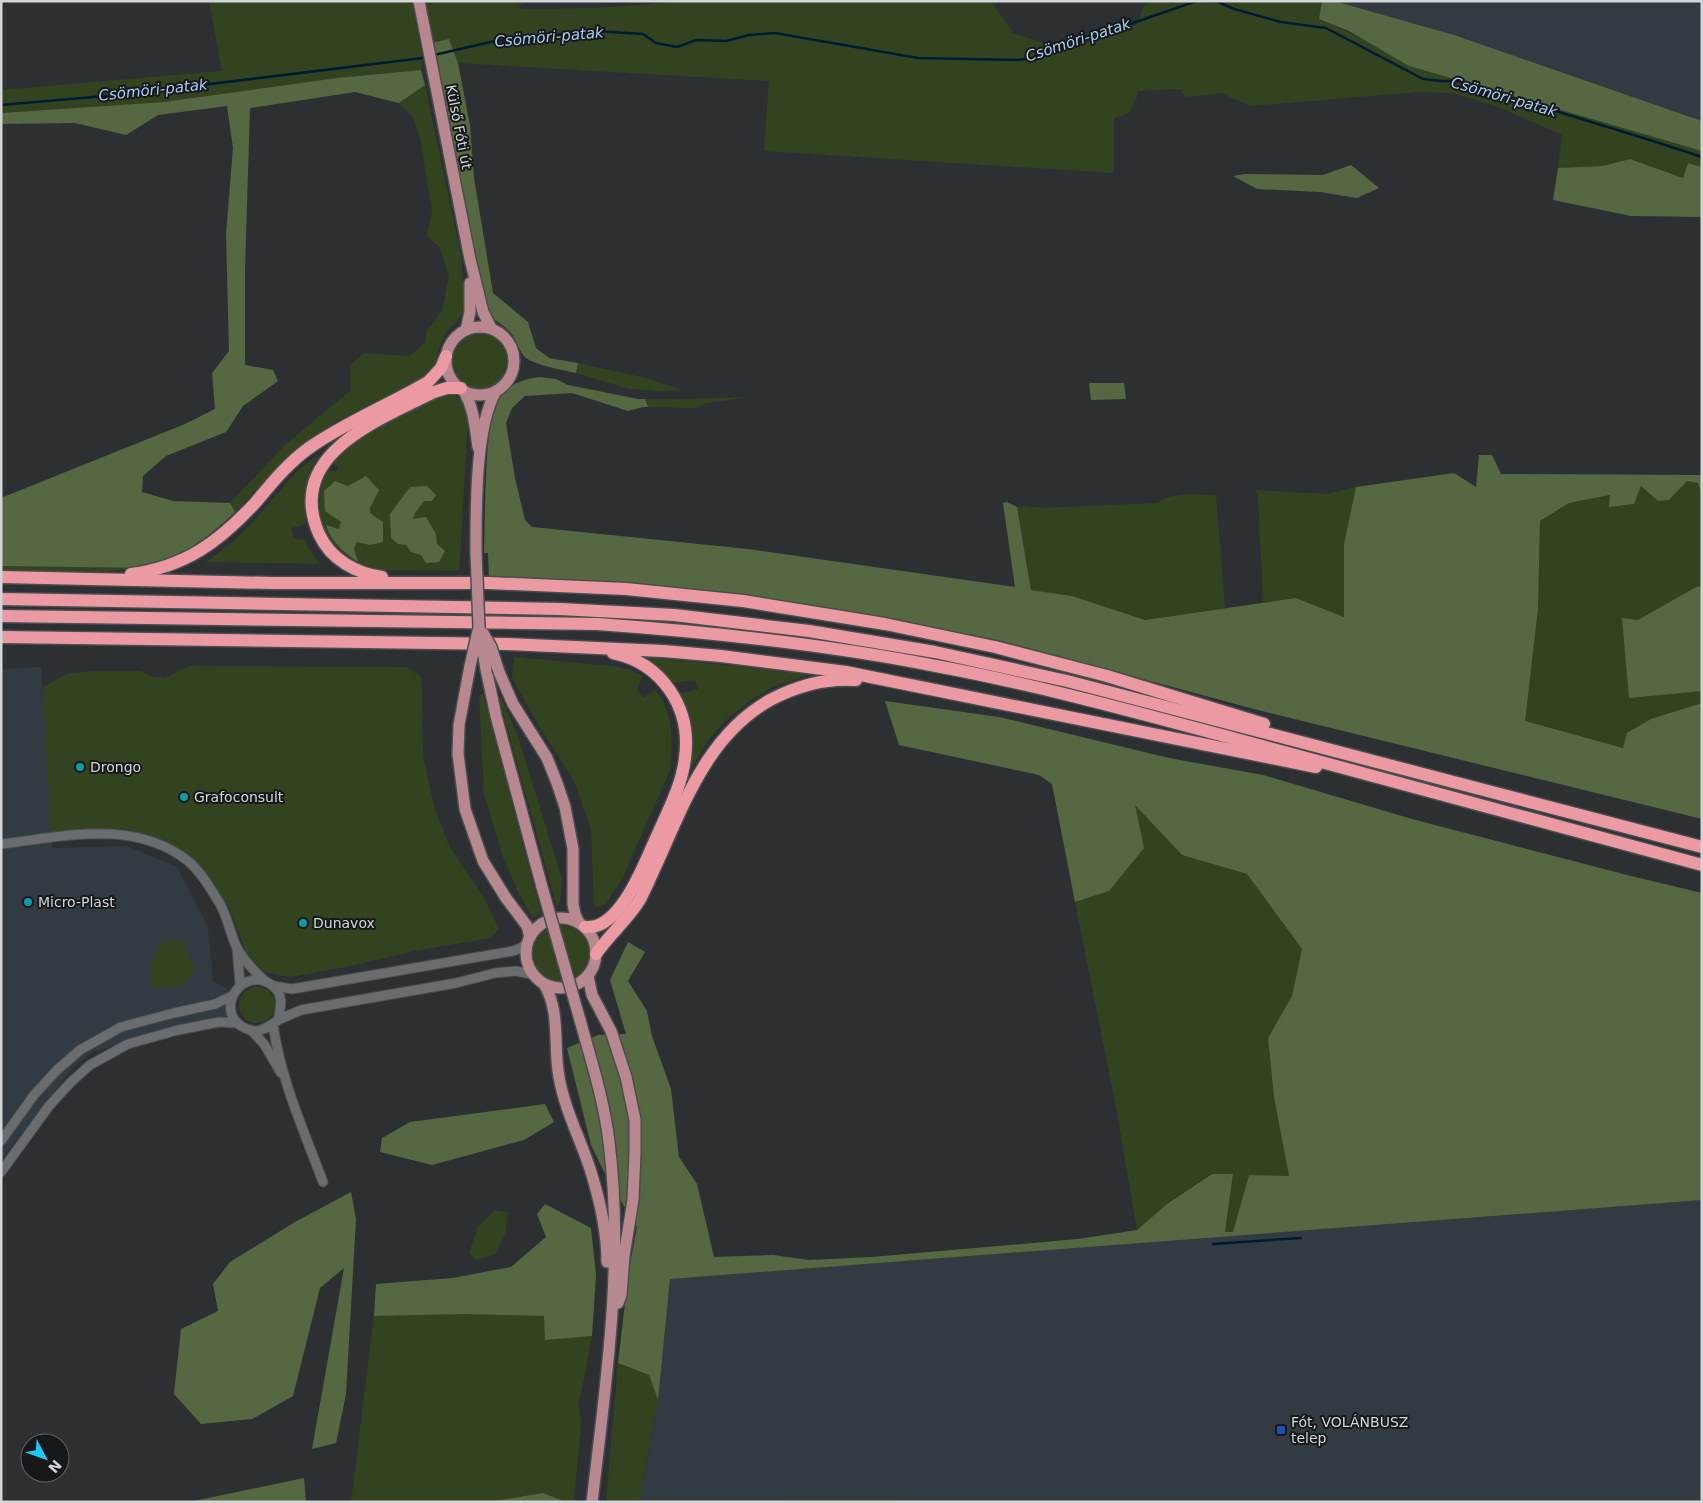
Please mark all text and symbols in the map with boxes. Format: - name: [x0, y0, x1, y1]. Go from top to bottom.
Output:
- water label: Csömöri-patak: [1023, 14, 1134, 65]
- water label: Csömöri-patak: [494, 23, 606, 51]
- water label: Csömöri-patak: [1449, 73, 1560, 121]
- water label: Csömöri-patak: [98, 75, 210, 105]
- street label: Külső Fóti út: [443, 83, 475, 171]
- place label: Drongo: [90, 759, 141, 775]
- marker: Drongo: [74, 761, 86, 773]
- place label: Grafoconsult: [194, 789, 284, 805]
- marker: Grafoconsult: [178, 791, 190, 803]
- place label: Micro-Plast: [38, 894, 115, 910]
- marker: Micro-Plast: [22, 896, 34, 908]
- place label: Dunavox: [313, 915, 375, 931]
- marker: Dunavox: [297, 917, 309, 929]
- place label: Fót, VOLÁNBUSZ telep: [1291, 1414, 1408, 1446]
- marker: Fót, VOLÁNBUSZ telep: [1275, 1424, 1287, 1436]
- north arrow: [20, 1433, 70, 1483]
- text: N: [45, 1457, 65, 1476]

